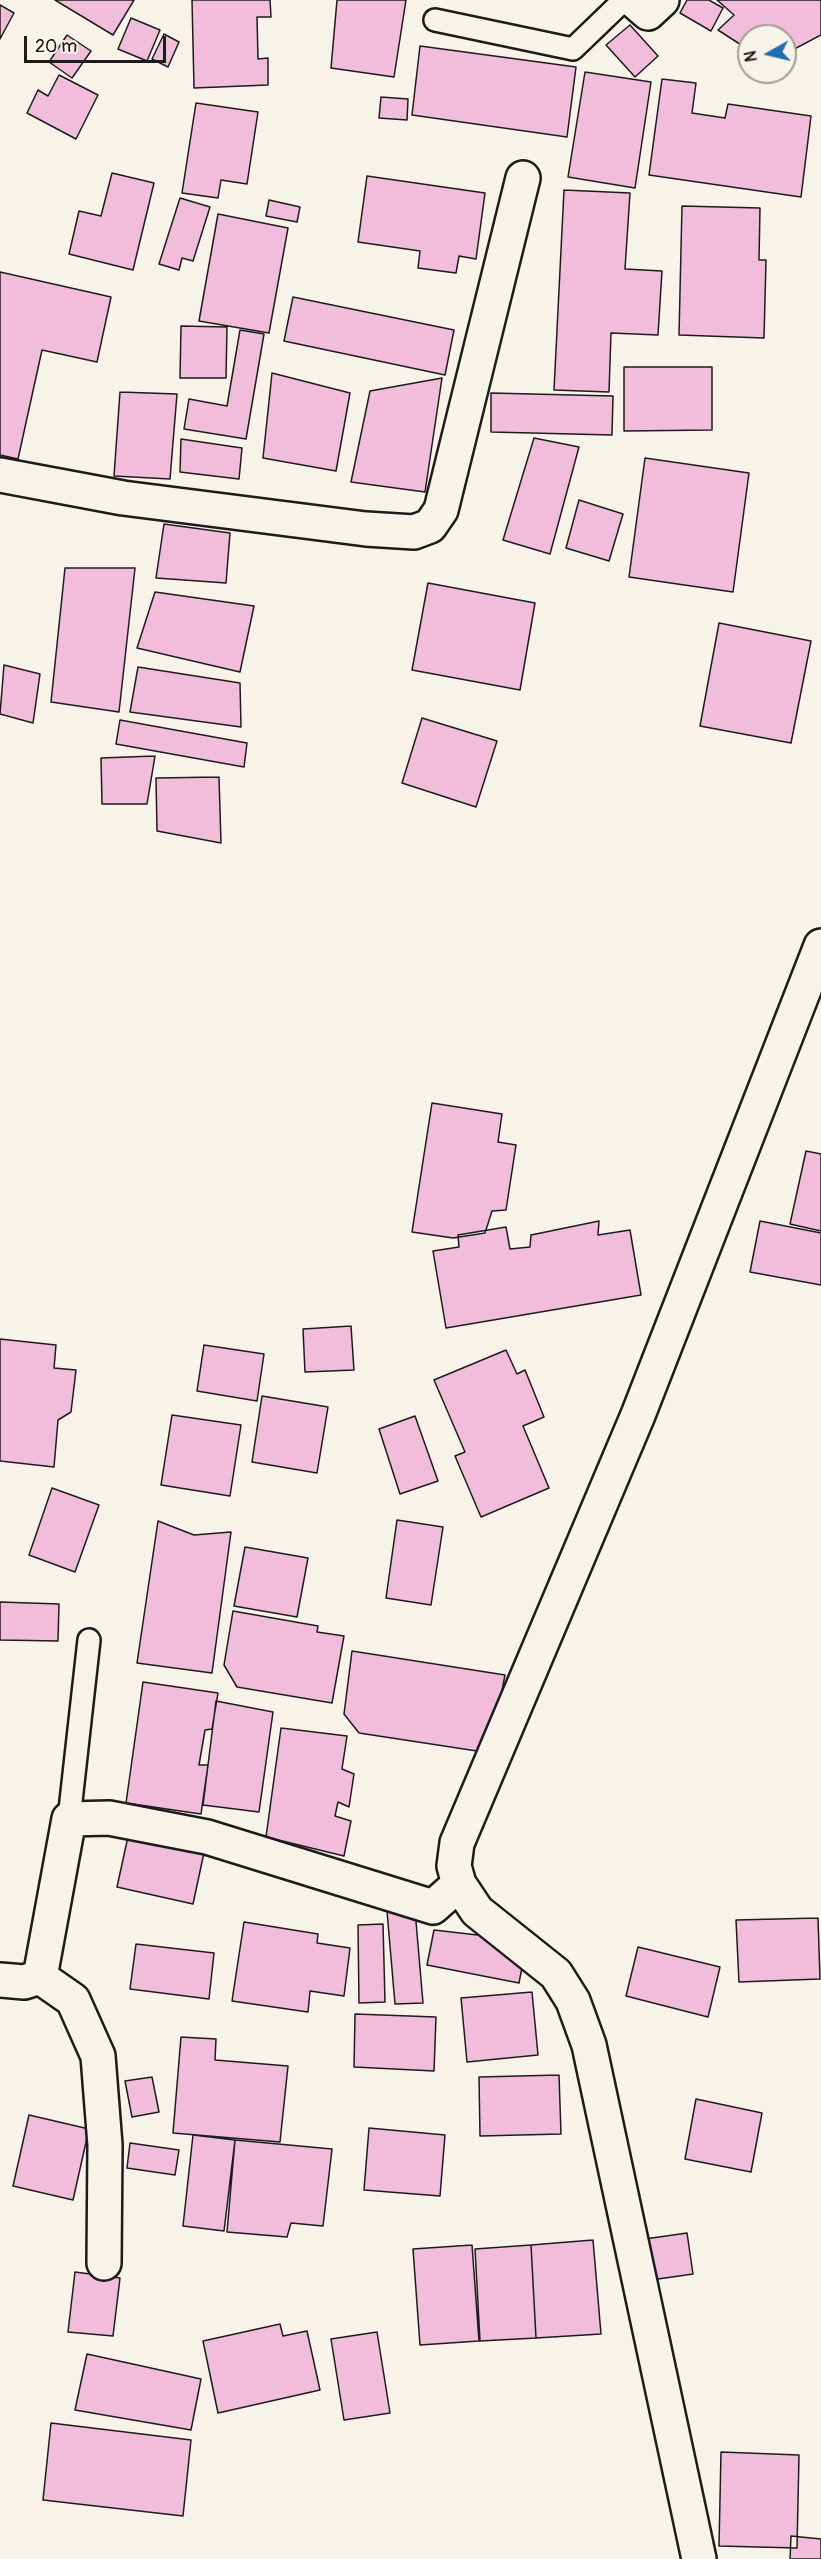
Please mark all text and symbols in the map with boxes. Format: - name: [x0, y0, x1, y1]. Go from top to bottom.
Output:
- scale bar: [27, 24, 170, 62]
- north arrow: [737, 24, 797, 84]
- text: 20 m: [35, 35, 77, 58]
- text: N: [741, 49, 762, 63]

